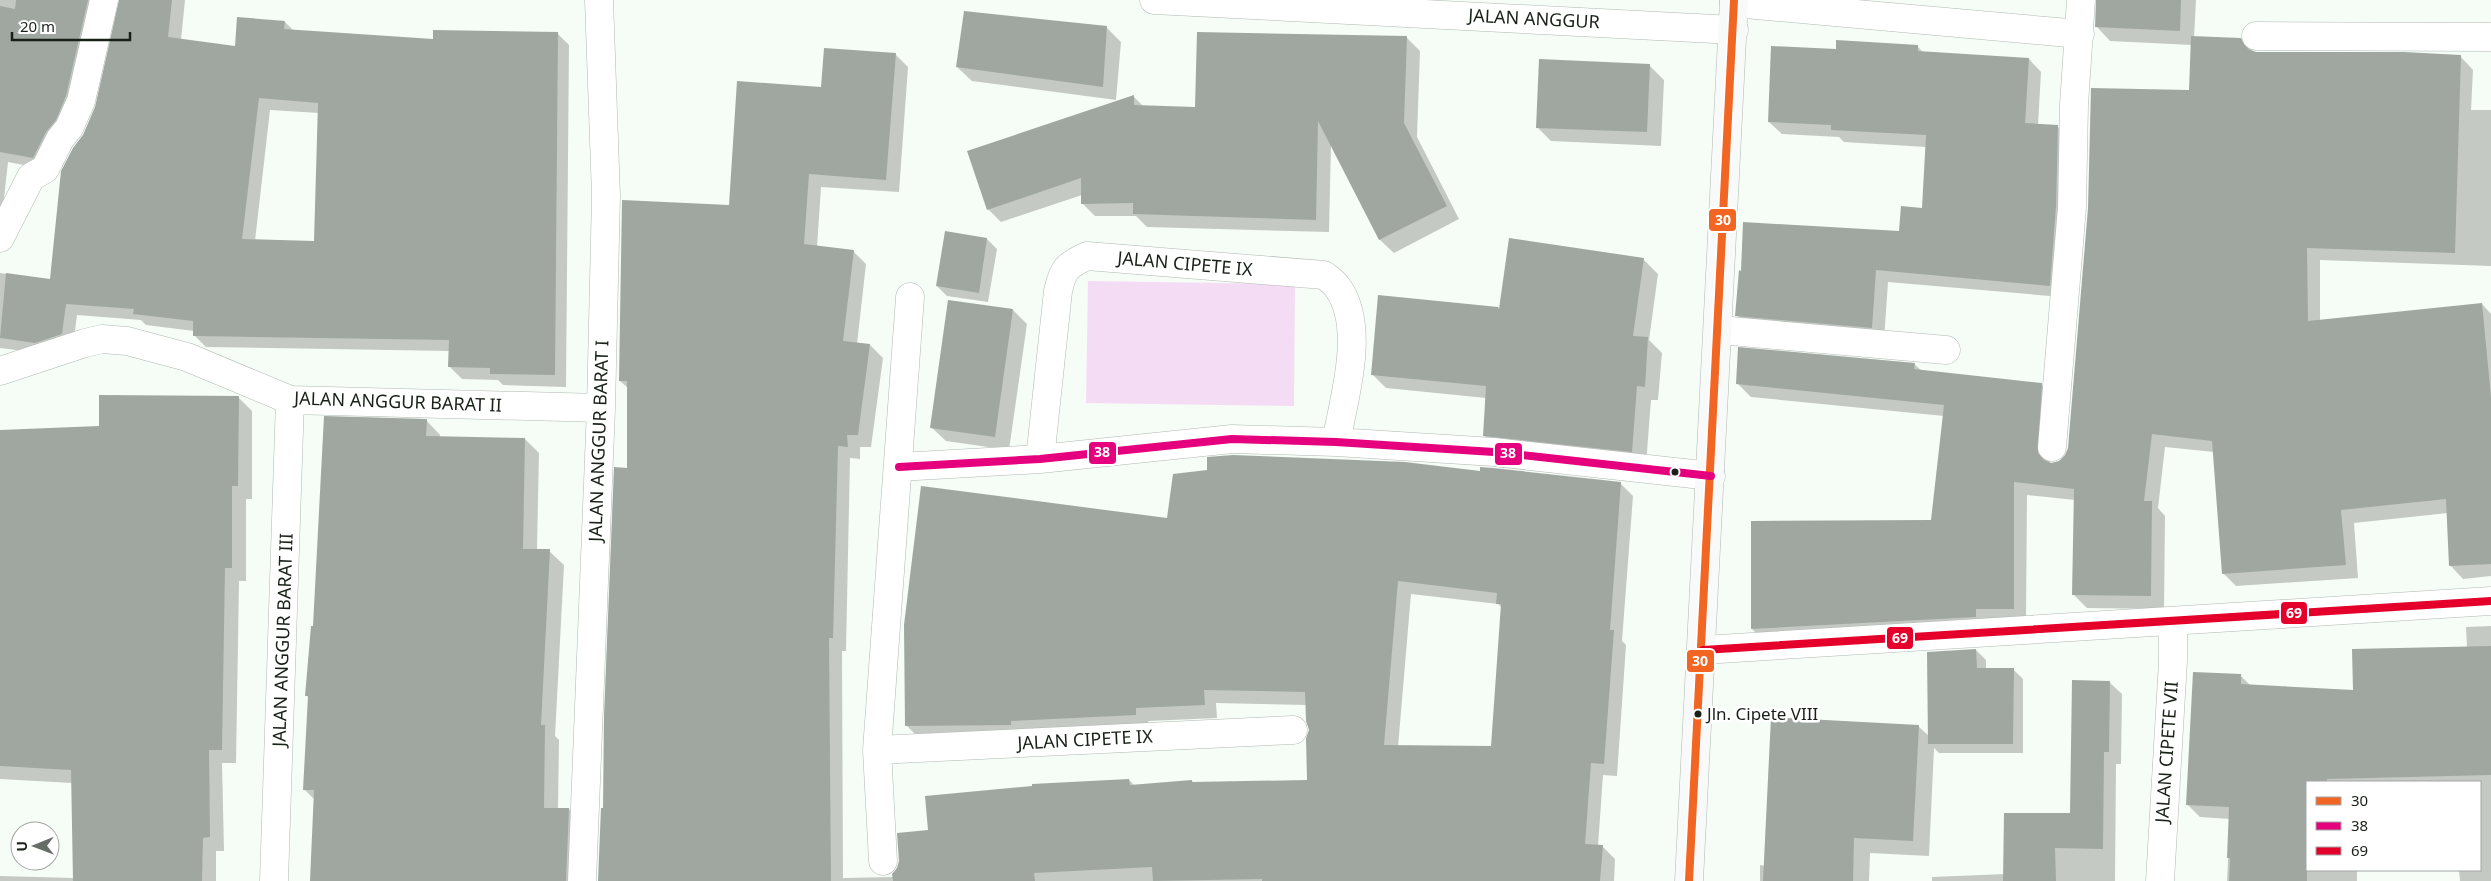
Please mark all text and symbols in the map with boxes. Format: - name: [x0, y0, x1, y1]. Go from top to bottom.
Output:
- street label: JALAN ANGGUR: [1466, 2, 1600, 33]
- scale bar: [12, 10, 130, 42]
- text: 20 m: [20, 16, 55, 36]
- line badge: 30: [1708, 208, 1737, 232]
- text: 30: [1715, 210, 1731, 229]
- street label: JALAN CIPETE IX: [1115, 245, 1254, 281]
- street label: JALAN ANGGUR BARAT I: [582, 340, 614, 544]
- street label: JALAN ANGGUR BARAT II: [292, 385, 502, 417]
- line badge: 38: [1088, 441, 1117, 465]
- text: 38: [1094, 442, 1110, 461]
- line badge: 38: [1494, 442, 1523, 466]
- text: 38: [1500, 443, 1516, 462]
- unlabelled marker: [1670, 467, 1680, 477]
- street label: JALAN ANGGUR BARAT III: [266, 533, 298, 749]
- line badge: 69: [2280, 601, 2308, 625]
- text: 69: [2286, 603, 2302, 622]
- line badge: 69: [1886, 626, 1914, 650]
- text: 69: [1892, 628, 1908, 647]
- line badge: 30: [1686, 649, 1715, 673]
- text: 30: [1692, 651, 1708, 670]
- street label: JALAN CIPETE VII: [2149, 680, 2183, 825]
- place label: Jln. Cipete VIII: [1705, 702, 1819, 725]
- marker: Jln. Cipete VIII: [1693, 709, 1703, 719]
- street label: JALAN CIPETE IX: [1015, 723, 1154, 755]
- legend: [2306, 781, 2481, 871]
- text: 30: [2351, 790, 2368, 810]
- text: 38: [2351, 815, 2368, 835]
- north arrow: [10, 821, 60, 871]
- text: 69: [2351, 840, 2368, 860]
- text: U: [12, 841, 31, 852]

